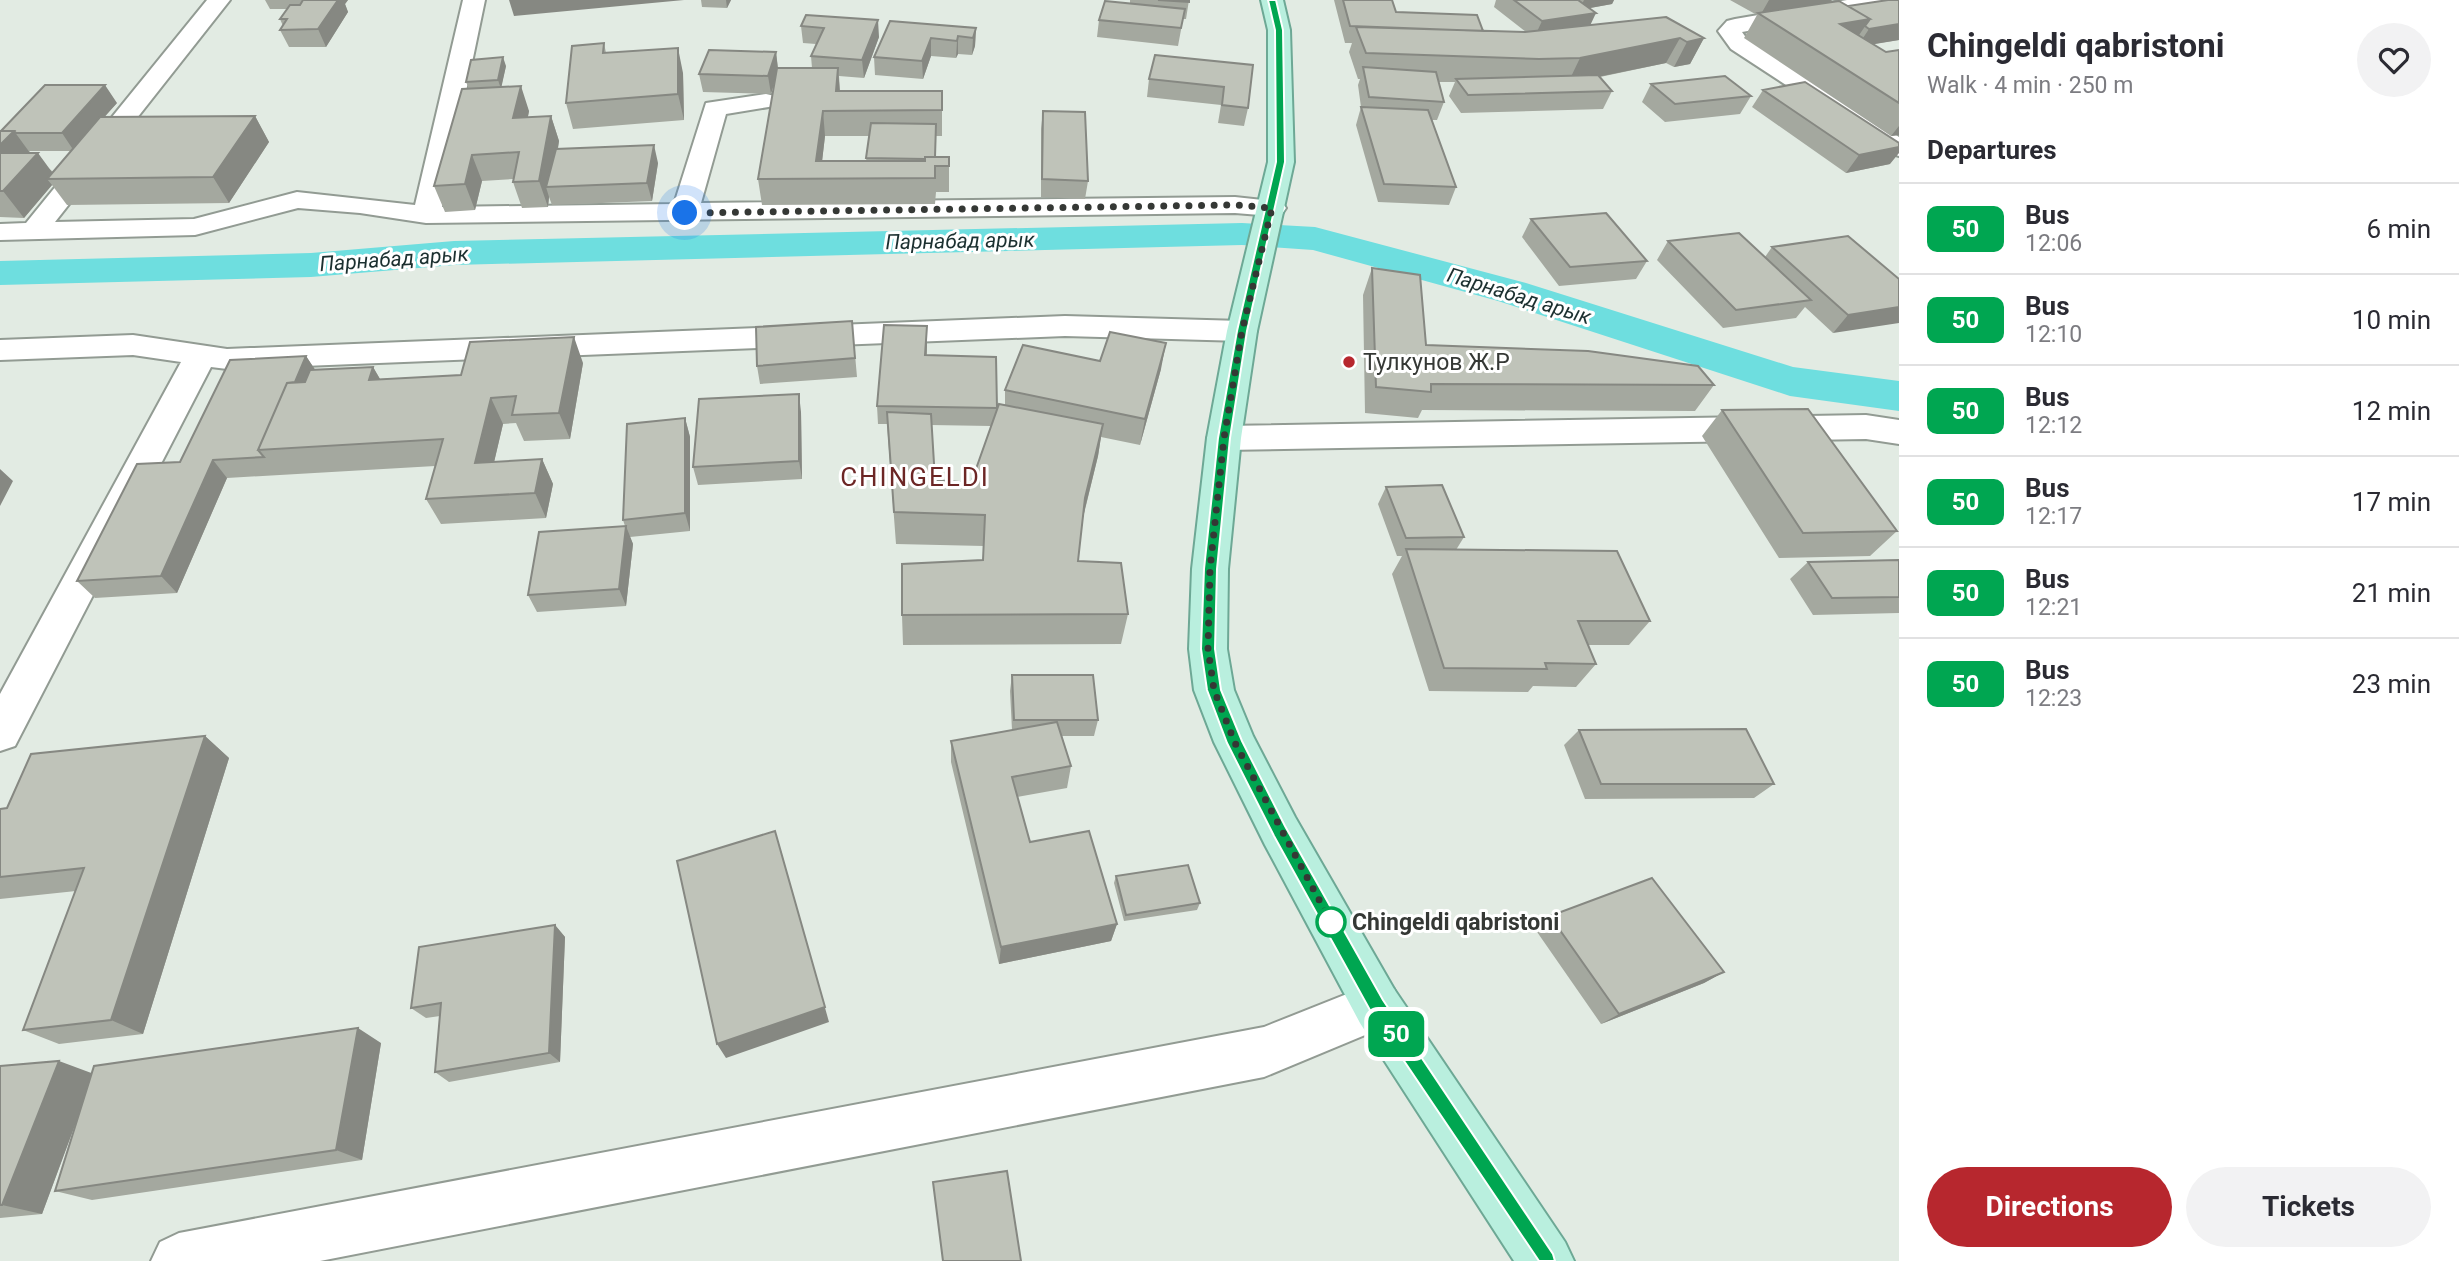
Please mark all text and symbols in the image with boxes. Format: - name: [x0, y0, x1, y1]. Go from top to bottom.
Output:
- button: heart: [2357, 23, 2431, 97]
- text: Chingeldi qabristoni: [1927, 26, 2224, 65]
- text: Walk · 4 min · 250 m: [1927, 72, 2133, 99]
- text: Departures: [1927, 135, 2057, 165]
- your location: [667, 195, 702, 230]
- text: Bus: [2025, 200, 2070, 230]
- text: 6 min: [2366, 214, 2431, 244]
- text: 50: [1952, 215, 1979, 243]
- water label: Парнабад арык: [885, 228, 1036, 254]
- text: 12:06: [2025, 230, 2082, 257]
- water label: Парнабад арык: [319, 242, 470, 276]
- water label: Парнабад арык: [1444, 263, 1595, 330]
- text: Bus: [2025, 291, 2070, 321]
- text: 10 min: [2352, 305, 2431, 335]
- text: 50: [1952, 306, 1979, 334]
- text: 12:10: [2025, 321, 2082, 348]
- place label: Тулкунов Ж.Р: [1363, 349, 1510, 376]
- marker: Тулкунов Ж.Р: [1341, 354, 1357, 370]
- text: Bus: [2025, 382, 2070, 412]
- text: 12 min: [2352, 396, 2431, 426]
- text: 50: [1952, 397, 1979, 425]
- text: 12:12: [2025, 412, 2082, 439]
- district label: CHINGELDI: [840, 462, 990, 492]
- text: Bus: [2025, 473, 2070, 503]
- text: 17 min: [2352, 487, 2431, 517]
- text: 50: [1952, 488, 1979, 516]
- text: 12:17: [2025, 503, 2082, 530]
- text: Bus: [2025, 564, 2070, 594]
- text: 21 min: [2352, 578, 2431, 608]
- text: 50: [1952, 579, 1979, 607]
- text: 12:21: [2025, 594, 2082, 621]
- text: Bus: [2025, 655, 2070, 685]
- text: 23 min: [2352, 669, 2431, 699]
- text: 50: [1952, 670, 1979, 698]
- text: 12:23: [2025, 685, 2082, 712]
- marker: Chingeldi qabristoni: [1316, 907, 1346, 937]
- place label: Chingeldi qabristoni: [1352, 909, 1559, 936]
- line badge: 50: [1364, 1011, 1428, 1057]
- text: 50: [1382, 1020, 1410, 1048]
- button: Directions: [1927, 1167, 2172, 1247]
- button: Tickets: [2186, 1167, 2431, 1247]

